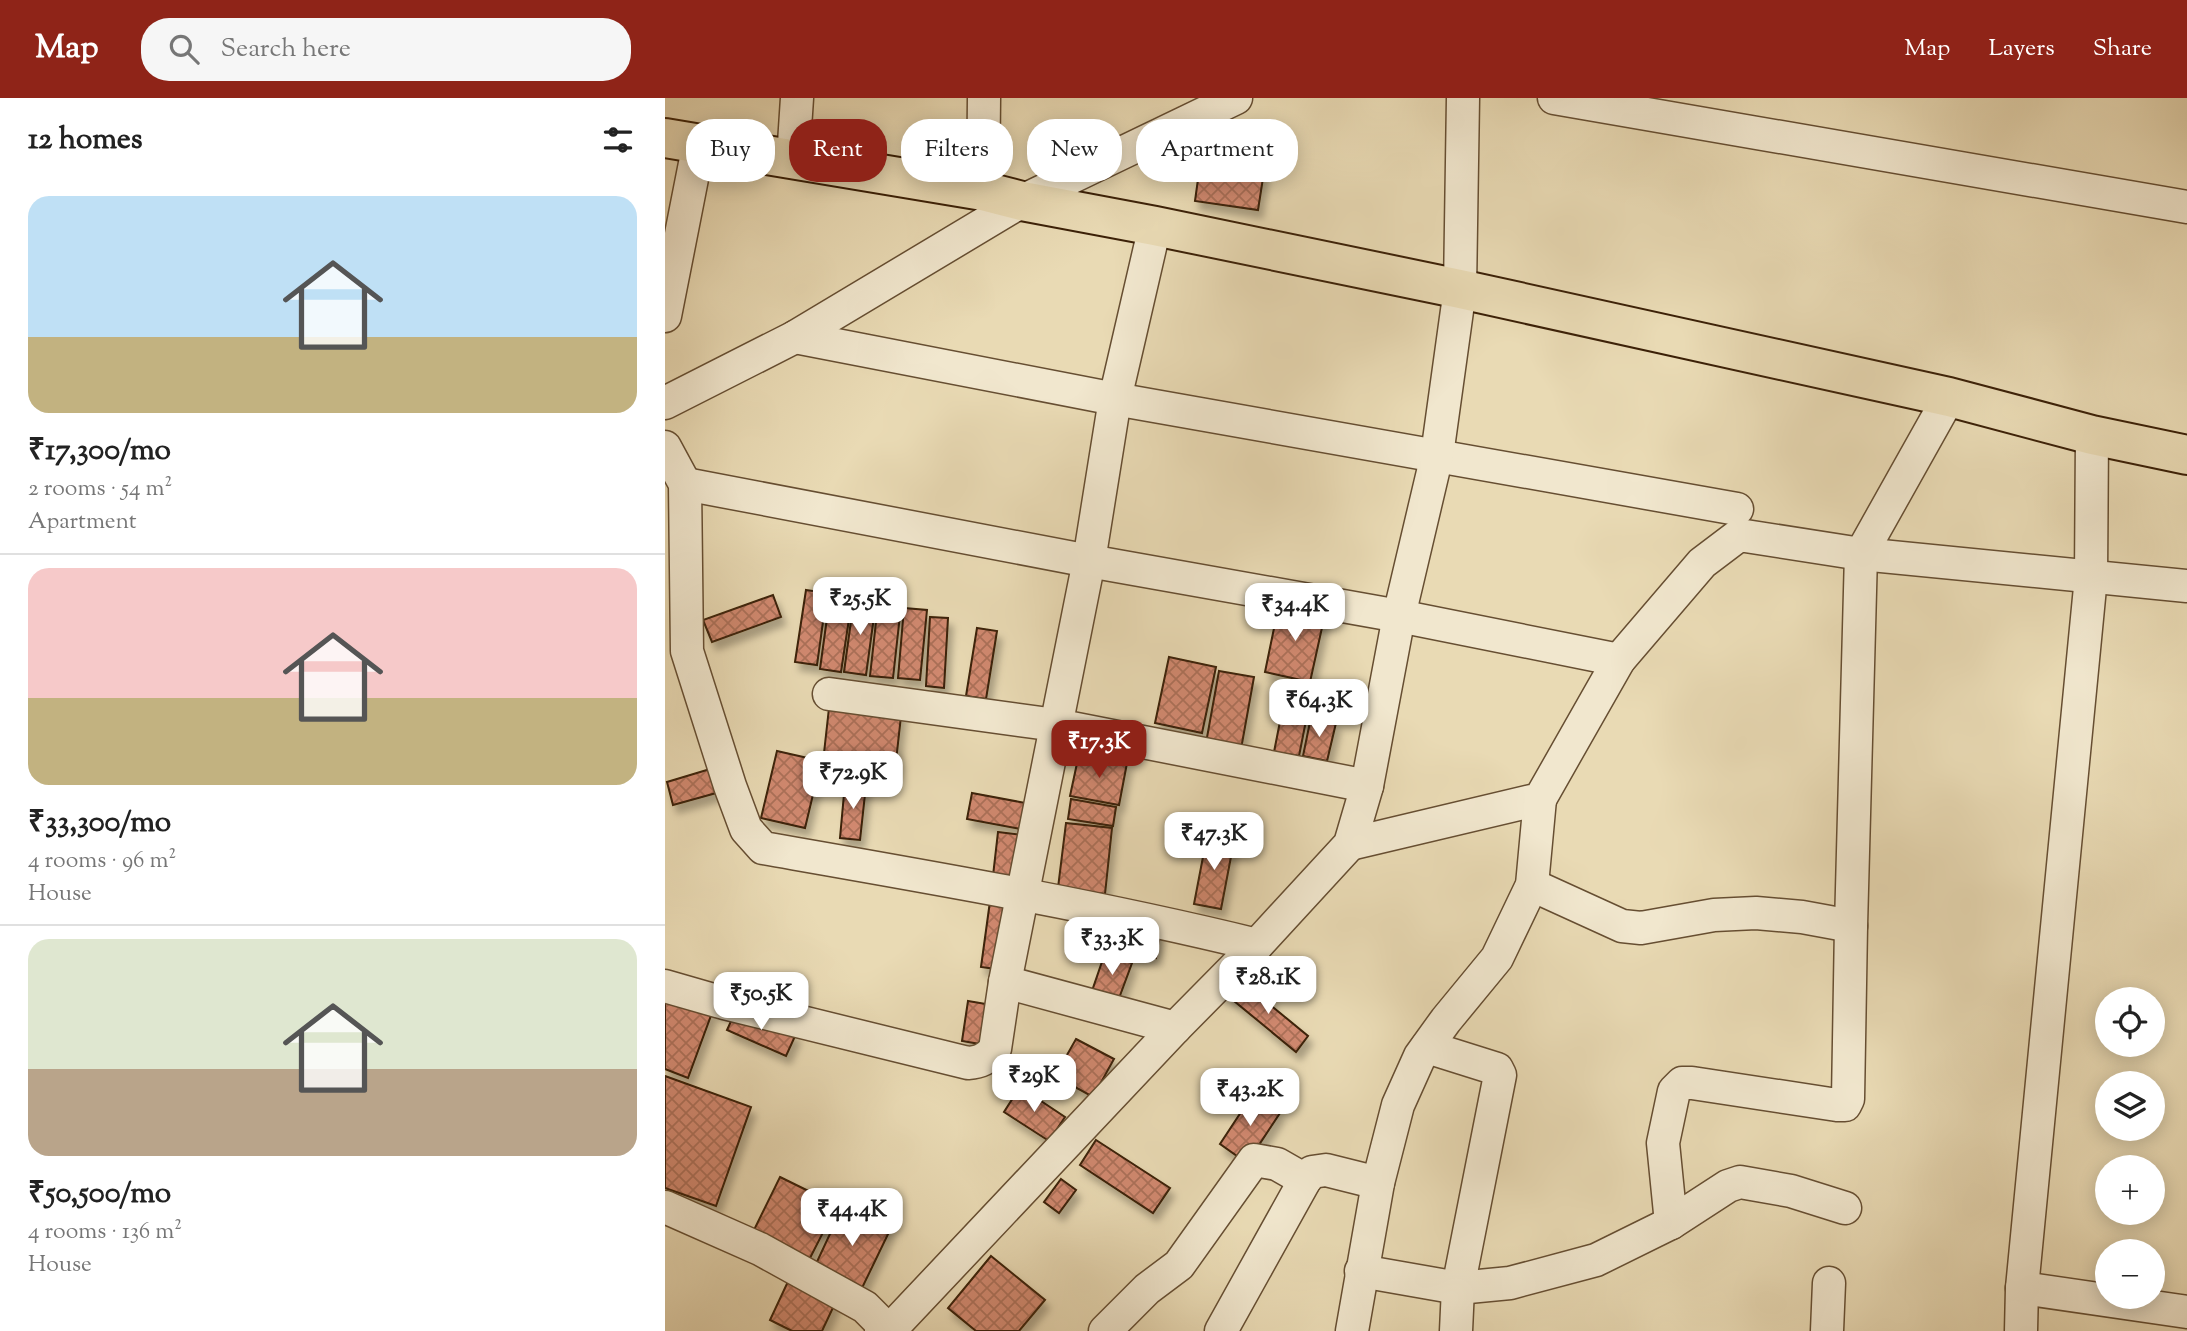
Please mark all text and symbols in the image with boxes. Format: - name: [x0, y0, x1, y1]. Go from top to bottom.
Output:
- search box: [141, 18, 631, 81]
- text: Map: [35, 25, 99, 73]
- icon: search: [165, 30, 203, 68]
- text: Search here: [221, 31, 351, 68]
- text: Map: [1904, 32, 1950, 66]
- text: Layers: [1988, 32, 2055, 66]
- text: Share: [2093, 32, 2152, 66]
- text: 12 homes: [28, 119, 143, 162]
- chip: Buy: [686, 119, 775, 182]
- chip: Rent: [789, 119, 887, 182]
- chip: Filters: [901, 119, 1013, 182]
- chip: New: [1027, 119, 1122, 182]
- chip: Apartment: [1136, 119, 1298, 182]
- icon: filters: [599, 121, 637, 159]
- icon: home: [270, 242, 396, 368]
- text: ₹17,300/mo: [28, 430, 171, 473]
- text: 2 rooms · 54 m²: [28, 473, 172, 506]
- text: Apartment: [28, 506, 137, 539]
- pin: ₹25.5K: [803, 578, 917, 637]
- text: ₹25.5K: [829, 583, 891, 616]
- pin: ₹34.4K: [1238, 584, 1352, 643]
- text: ₹34.4K: [1261, 589, 1329, 622]
- icon: home: [270, 614, 396, 740]
- pin: ₹64.3K: [1262, 680, 1376, 739]
- text: ₹64.3K: [1285, 685, 1353, 718]
- pin: ₹17.3K: [1042, 720, 1156, 780]
- text: ₹17.3K: [1067, 726, 1131, 759]
- pin: ₹72.9K: [796, 752, 910, 811]
- text: ₹72.9K: [819, 757, 887, 790]
- text: ₹33,300/mo: [28, 802, 171, 845]
- pin: ₹47.3K: [1157, 812, 1271, 872]
- text: ₹47.3K: [1181, 818, 1247, 851]
- text: 4 rooms · 96 m²: [28, 845, 176, 878]
- text: House: [28, 878, 92, 911]
- pin: ₹33.3K: [1055, 918, 1169, 977]
- text: ₹33.3K: [1080, 923, 1144, 956]
- pin: ₹28.1K: [1211, 956, 1325, 1016]
- text: ₹28.1K: [1235, 962, 1301, 995]
- pin: ₹50.5K: [704, 972, 818, 1032]
- text: ₹50.5K: [730, 978, 792, 1011]
- icon: home: [270, 985, 396, 1111]
- map controls: [2095, 987, 2165, 1309]
- button: locate: [2095, 987, 2165, 1057]
- pin: ₹29K: [993, 1054, 1075, 1114]
- text: ₹29K: [1008, 1060, 1060, 1093]
- pin: ₹43.2K: [1193, 1068, 1307, 1128]
- button: layers: [2095, 1071, 2165, 1141]
- text: ₹43.2K: [1216, 1074, 1284, 1107]
- button: +: [2095, 1155, 2165, 1225]
- text: ₹50,500/mo: [28, 1173, 171, 1216]
- pin: ₹44.4K: [795, 1188, 909, 1248]
- text: ₹44.4K: [817, 1194, 887, 1227]
- text: 4 rooms · 136 m²: [28, 1216, 182, 1249]
- button: −: [2095, 1239, 2165, 1309]
- text: House: [28, 1249, 92, 1282]

